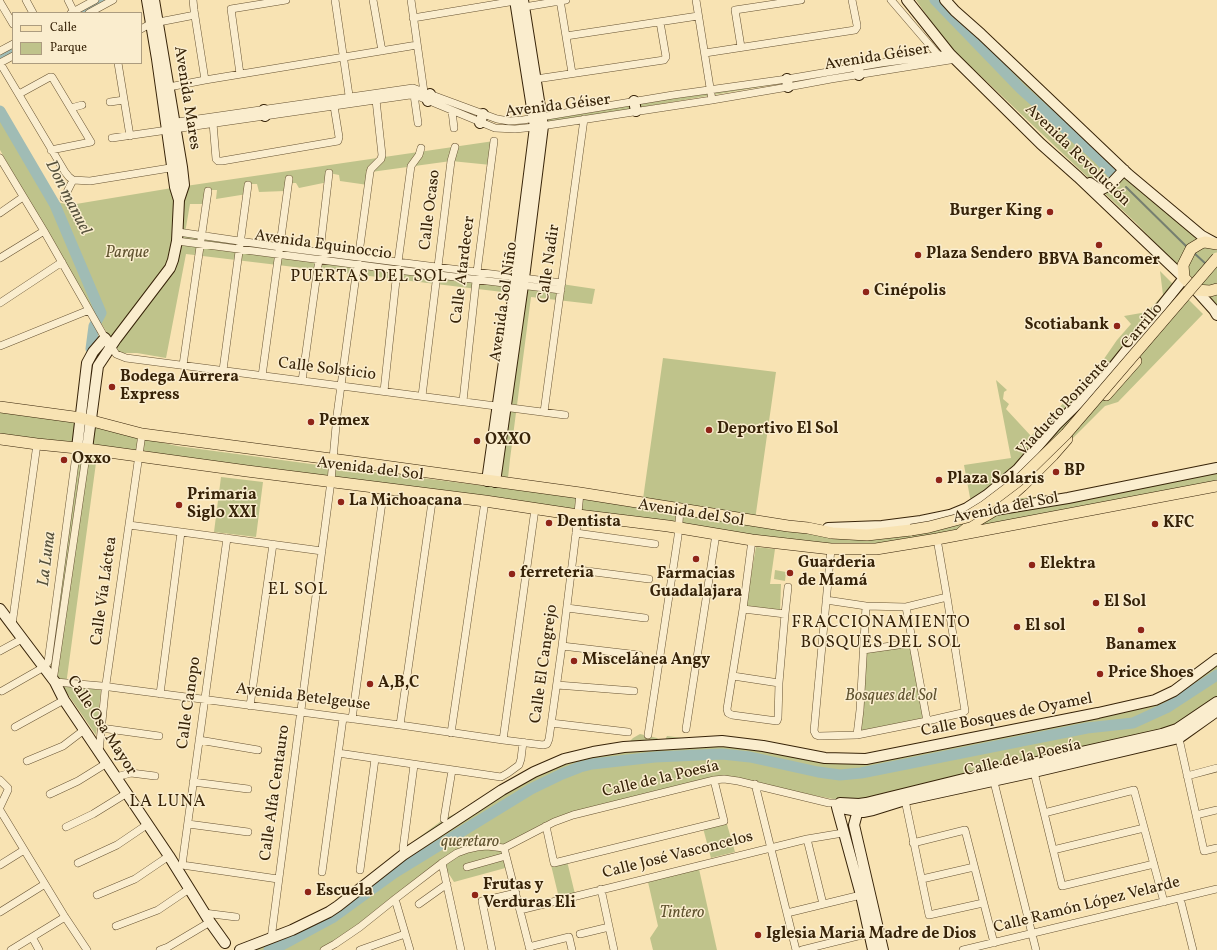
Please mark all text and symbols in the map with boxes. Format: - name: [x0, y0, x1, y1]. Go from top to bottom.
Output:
- legend: [12, 12, 142, 64]
- text: Calle: [50, 20, 77, 36]
- text: Parque: [50, 40, 87, 56]
- street label: Avenida Géiser: [823, 40, 931, 76]
- street label: Avenida Mares: [168, 45, 204, 151]
- street label: Avenida Géiser: [504, 91, 612, 123]
- street label: Avenida Revolución: [1020, 101, 1134, 211]
- water label: Don manuel: [39, 157, 95, 239]
- street label: Calle Ocaso: [417, 169, 445, 251]
- place label: Burger King: [950, 202, 1042, 222]
- marker: Burger King: [1045, 207, 1055, 217]
- street label: Calle Atardecer: [448, 215, 480, 325]
- street label: Calle Nadir: [535, 223, 565, 305]
- street label: Avenida Equinoccio: [253, 227, 393, 265]
- marker: BBVA Bancomer: [1094, 240, 1104, 250]
- street label: Avenida Sol Niño: [487, 241, 523, 363]
- park label: Parque: [105, 244, 149, 264]
- place label: Plaza Sendero: [926, 245, 1033, 265]
- marker: Plaza Sendero: [913, 250, 923, 260]
- place label: BBVA Bancomer: [1038, 251, 1160, 271]
- district label: PUERTAS DEL SOL: [290, 268, 448, 288]
- place label: Cinépolis: [874, 282, 946, 302]
- marker: Cinépolis: [861, 287, 871, 297]
- street label: Carrillo: [1118, 300, 1168, 354]
- place label: Scotiabank: [1024, 316, 1109, 336]
- marker: Scotiabank: [1112, 321, 1122, 331]
- street label: Calle Solsticio: [277, 354, 377, 386]
- street label: Viaducto Poniente: [1014, 355, 1114, 461]
- place label: Bodega Aurrera Express: [120, 368, 239, 406]
- marker: Bodega Aurrera Express: [107, 382, 117, 392]
- place label: Pemex: [319, 412, 370, 432]
- marker: Pemex: [306, 417, 316, 427]
- place label: Deportivo El Sol: [717, 420, 838, 440]
- marker: Deportivo El Sol: [704, 425, 714, 435]
- place label: OXXO: [485, 431, 531, 451]
- marker: OXXO: [472, 436, 482, 446]
- place label: Oxxo: [72, 450, 111, 470]
- street label: Avenida del Sol: [316, 454, 424, 486]
- marker: Oxxo: [59, 455, 69, 465]
- place label: BP: [1064, 462, 1085, 482]
- marker: BP: [1051, 467, 1061, 477]
- place label: Plaza Solaris: [947, 470, 1044, 490]
- marker: Plaza Solaris: [934, 475, 944, 485]
- place label: Primaria Siglo XXI: [187, 486, 257, 524]
- street label: Avenida del Sol: [952, 489, 1060, 529]
- place label: La Michoacana: [349, 492, 462, 512]
- street label: Avenida del Sol: [637, 496, 745, 532]
- marker: La Michoacana: [336, 497, 346, 507]
- marker: Primaria Siglo XXI: [174, 500, 184, 510]
- place label: Dentista: [557, 513, 621, 533]
- place label: KFC: [1163, 514, 1194, 534]
- marker: Dentista: [544, 518, 554, 528]
- marker: KFC: [1150, 519, 1160, 529]
- water label: La Luna: [35, 530, 61, 588]
- street label: Calle Vía Láctea: [88, 535, 122, 647]
- marker: Farmacias Guadalajara: [691, 554, 701, 564]
- place label: Guarderia de Mamá: [798, 554, 875, 592]
- place label: Elektra: [1040, 555, 1096, 575]
- marker: Elektra: [1027, 560, 1037, 570]
- place label: ferreteria: [520, 564, 594, 584]
- place label: Farmacias Guadalajara: [650, 565, 742, 603]
- marker: Guarderia de Mamá: [785, 568, 795, 578]
- marker: ferreteria: [507, 569, 517, 579]
- district label: EL SOL: [268, 581, 328, 601]
- place label: El Sol: [1104, 593, 1146, 613]
- marker: El Sol: [1091, 598, 1101, 608]
- street label: Calle El Cangrejo: [527, 603, 563, 725]
- district label: FRACCIONAMIENTO BOSQUES DEL SOL: [791, 614, 971, 654]
- place label: El sol: [1025, 617, 1066, 637]
- marker: El sol: [1012, 622, 1022, 632]
- marker: Banamex: [1136, 625, 1146, 635]
- place label: Banamex: [1105, 636, 1177, 656]
- place label: Miscelánea Angy: [582, 651, 710, 671]
- street label: Calle Canopo: [174, 656, 206, 750]
- marker: Miscelánea Angy: [569, 656, 579, 666]
- place label: Price Shoes: [1108, 664, 1194, 684]
- marker: Price Shoes: [1095, 669, 1105, 679]
- street label: Calle Osa Mayor: [62, 673, 140, 779]
- place label: A,B,C: [378, 674, 419, 694]
- marker: A,B,C: [365, 679, 375, 689]
- street label: Avenida Betelgeuse: [235, 680, 371, 716]
- park label: Bosques del Sol: [845, 687, 937, 707]
- street label: Calle Bosques de Oyamel: [920, 690, 1094, 742]
- street label: Calle Alfa Centauro: [257, 724, 295, 862]
- street label: Calle de la Poesía: [963, 736, 1083, 782]
- street label: Calle de la Poesía: [601, 757, 721, 803]
- district label: LA LUNA: [129, 793, 207, 813]
- street label: Calle José Vasconcelos: [601, 828, 755, 884]
- park label: queretaro: [441, 833, 499, 853]
- street label: Calle Ramón López Velarde: [992, 874, 1182, 938]
- place label: Frutas y Verduras Eli: [483, 876, 576, 914]
- place label: Escuela: [316, 882, 373, 902]
- marker: Escuela: [303, 887, 313, 897]
- marker: Frutas y Verduras Eli: [470, 890, 480, 900]
- park label: Tintero: [660, 904, 704, 924]
- place label: Iglesia Maria Madre de Dios: [766, 925, 976, 945]
- marker: Iglesia Maria Madre de Dios: [753, 930, 763, 940]

